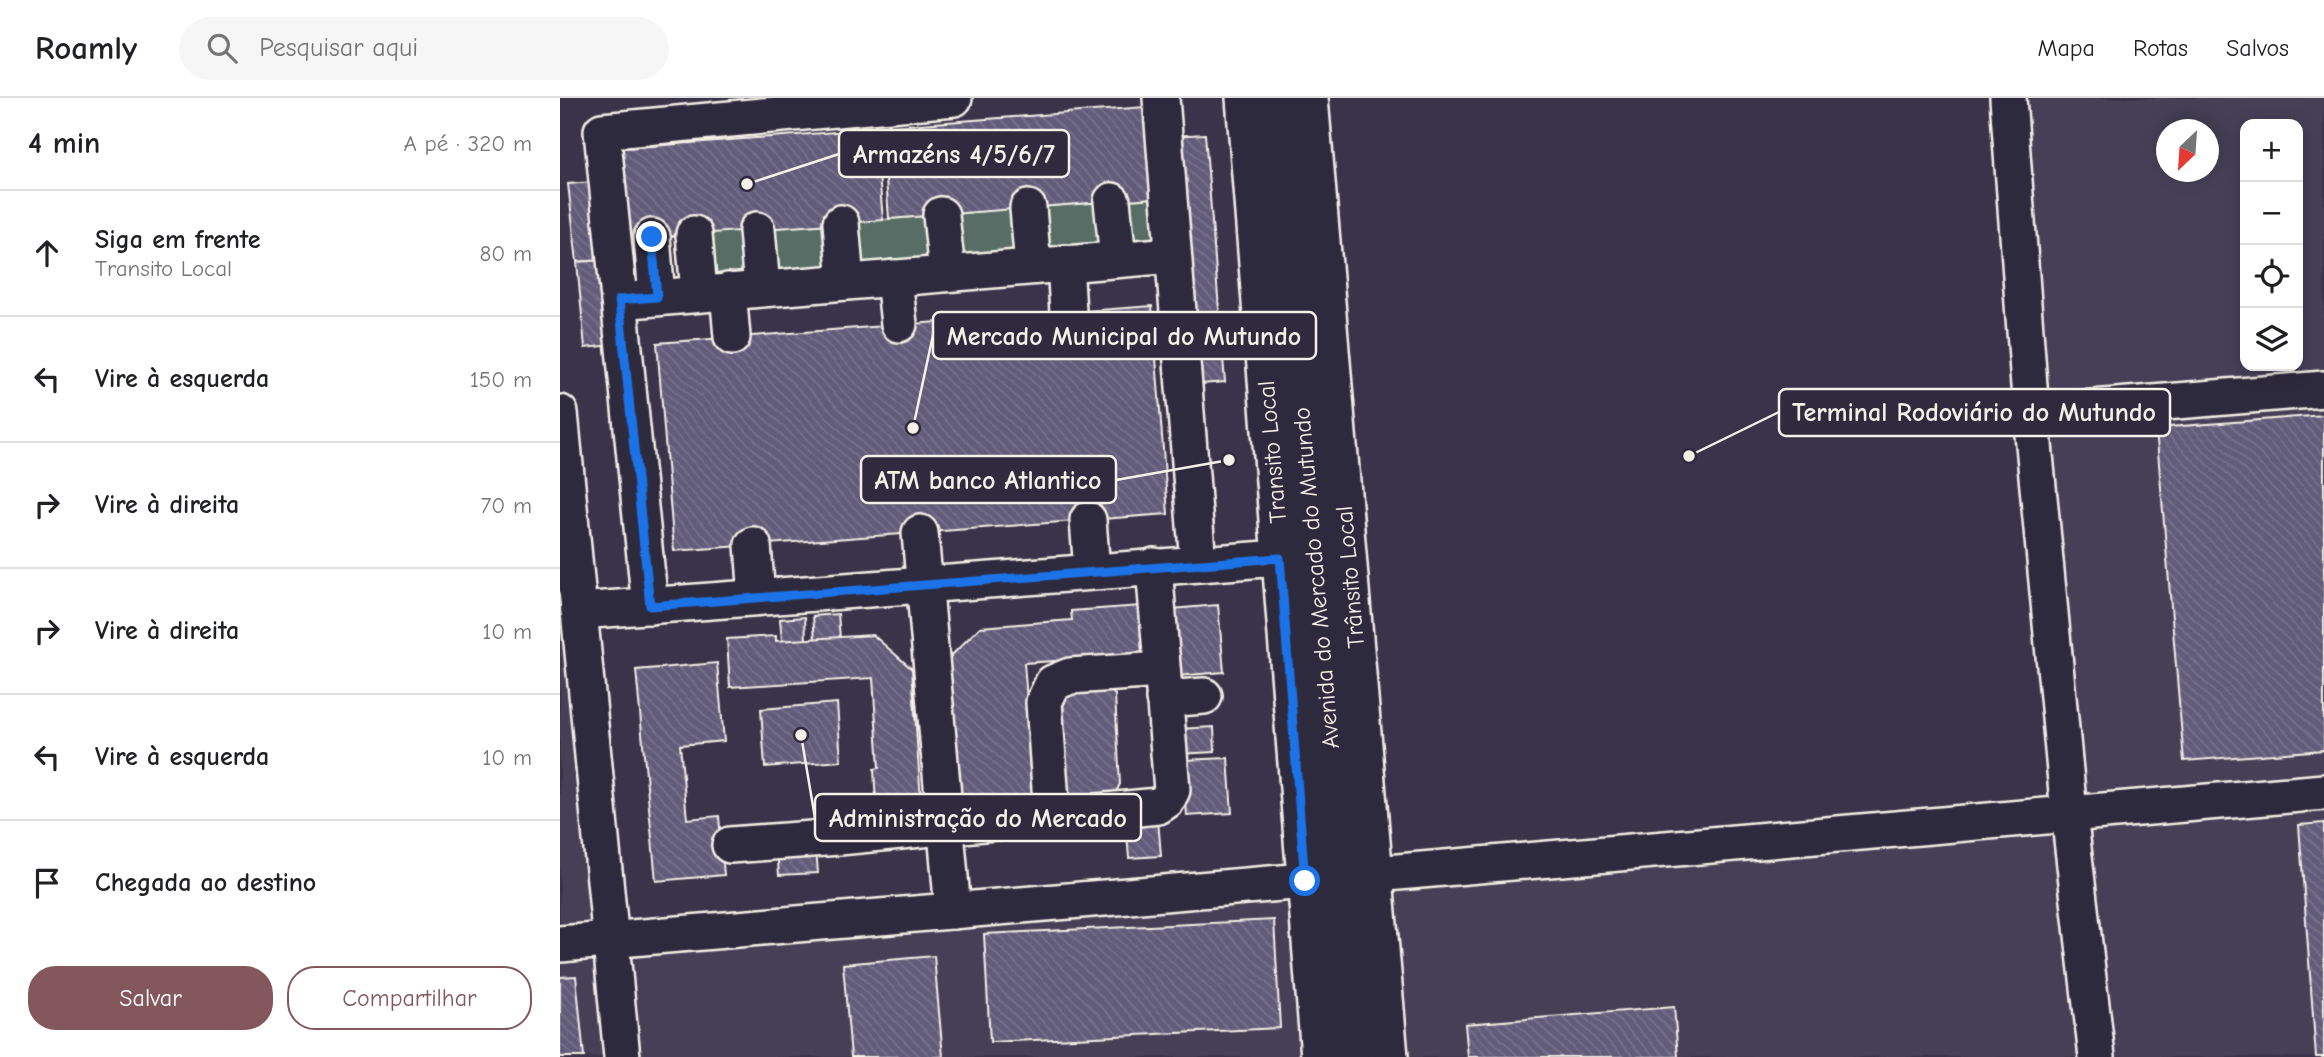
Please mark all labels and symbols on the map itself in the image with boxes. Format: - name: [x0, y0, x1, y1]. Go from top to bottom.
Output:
- north arrow: [2156, 119, 2219, 182]
- callout: Armazéns 4/5/6/7: [839, 130, 1069, 177]
- text: Armazéns 4/5/6/7: [853, 140, 1055, 170]
- route end: [636, 221, 667, 252]
- callout: Mercado Municipal do Mutundo: [933, 312, 1316, 359]
- text: Mercado Municipal do Mutundo: [947, 322, 1301, 352]
- street label: Transito Local: [1252, 380, 1292, 524]
- callout: Terminal Rodoviário do Mutundo: [1779, 389, 2170, 436]
- text: Terminal Rodoviário do Mutundo: [1792, 398, 2156, 428]
- street label: Avenida do Mercado do Mutundo: [1287, 406, 1345, 750]
- callout: ATM banco Atlantico: [861, 456, 1116, 503]
- text: ATM banco Atlantico: [875, 466, 1101, 496]
- street label: Trânsito Local: [1330, 505, 1370, 649]
- callout: Administração do Mercado: [815, 794, 1141, 841]
- text: Administração do Mercado: [829, 804, 1127, 834]
- route start: [1289, 865, 1320, 896]

